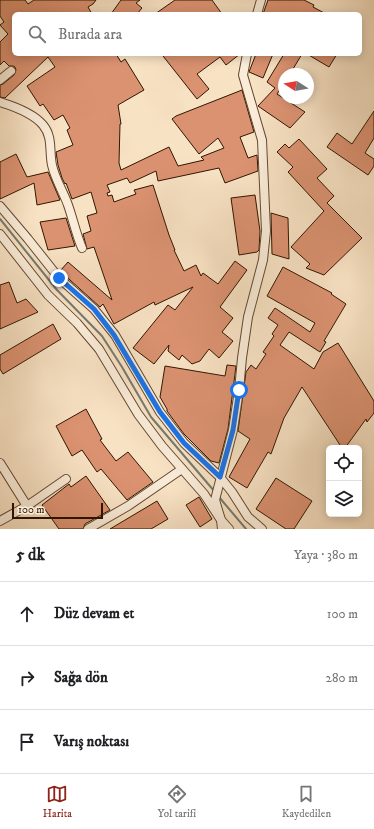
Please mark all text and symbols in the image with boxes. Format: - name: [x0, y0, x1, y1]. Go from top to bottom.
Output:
- search box: [12, 12, 362, 56]
- icon: search: [26, 23, 48, 45]
- text: Burada ara: [58, 25, 122, 44]
- north arrow: [278, 68, 314, 104]
- route end: [50, 269, 68, 287]
- route start: [230, 381, 248, 399]
- map controls: [326, 445, 362, 517]
- button: locate: [326, 445, 362, 481]
- button: layers: [326, 481, 362, 517]
- scale bar: [12, 501, 103, 520]
- text: 100 m: [18, 503, 44, 517]
- text: 5 dk: [16, 544, 45, 566]
- text: Yaya · 380 m: [294, 547, 358, 563]
- icon: ahead: [16, 603, 38, 625]
- text: Düz devam et: [54, 604, 134, 623]
- text: 100 m: [327, 606, 358, 622]
- icon: right: [16, 667, 38, 689]
- text: Sağa dön: [54, 668, 108, 687]
- text: 280 m: [326, 670, 358, 686]
- icon: arrive: [16, 731, 38, 753]
- text: Varış noktası: [54, 732, 129, 751]
- tab: Harita: [43, 783, 72, 821]
- tab: Yol tarifi: [157, 783, 196, 821]
- tab: Kaydedilen: [282, 783, 331, 821]

